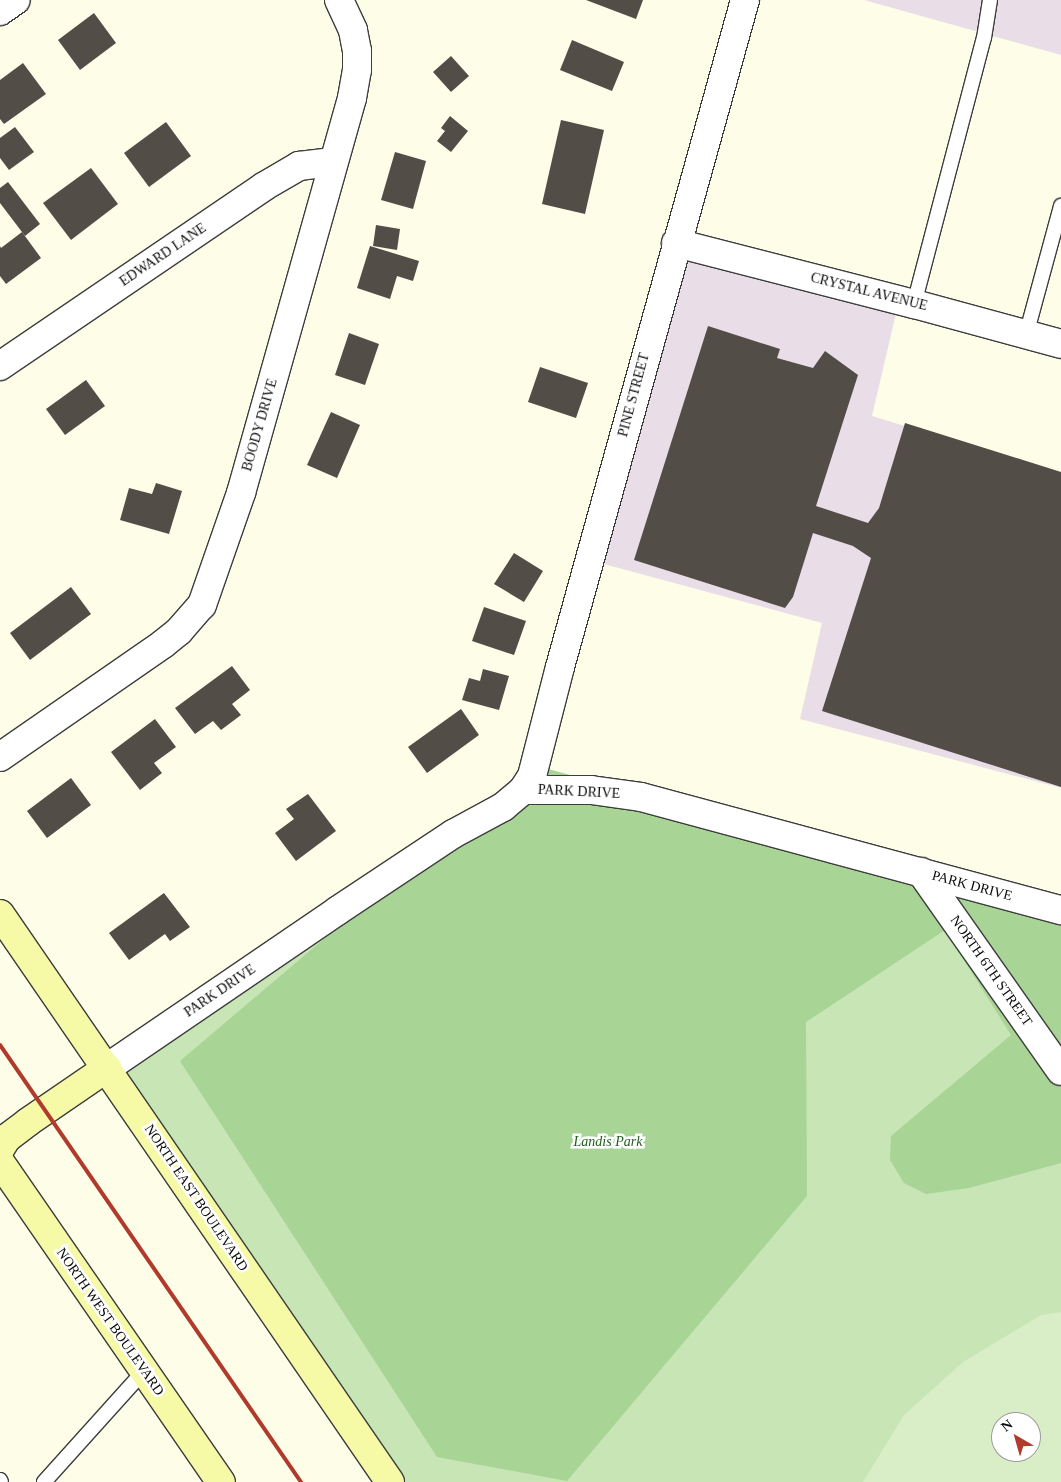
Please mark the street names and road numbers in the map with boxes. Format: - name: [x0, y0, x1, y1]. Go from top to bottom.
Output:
- street label: EDWARD LANE: [117, 220, 209, 290]
- street label: CRYSTAL AVENUE: [808, 269, 930, 315]
- street label: PINE STREET: [615, 351, 653, 439]
- street label: BOODY DRIVE: [239, 377, 281, 473]
- street label: PARK DRIVE: [537, 781, 621, 803]
- street label: PARK DRIVE: [930, 867, 1014, 905]
- street label: NORTH 6TH STREET: [946, 912, 1036, 1030]
- street label: PARK DRIVE: [181, 961, 259, 1021]
- street label: NORTH EAST BOULEVARD: [140, 1121, 252, 1275]
- street label: NORTH WEST BOULEVARD: [52, 1245, 168, 1399]

